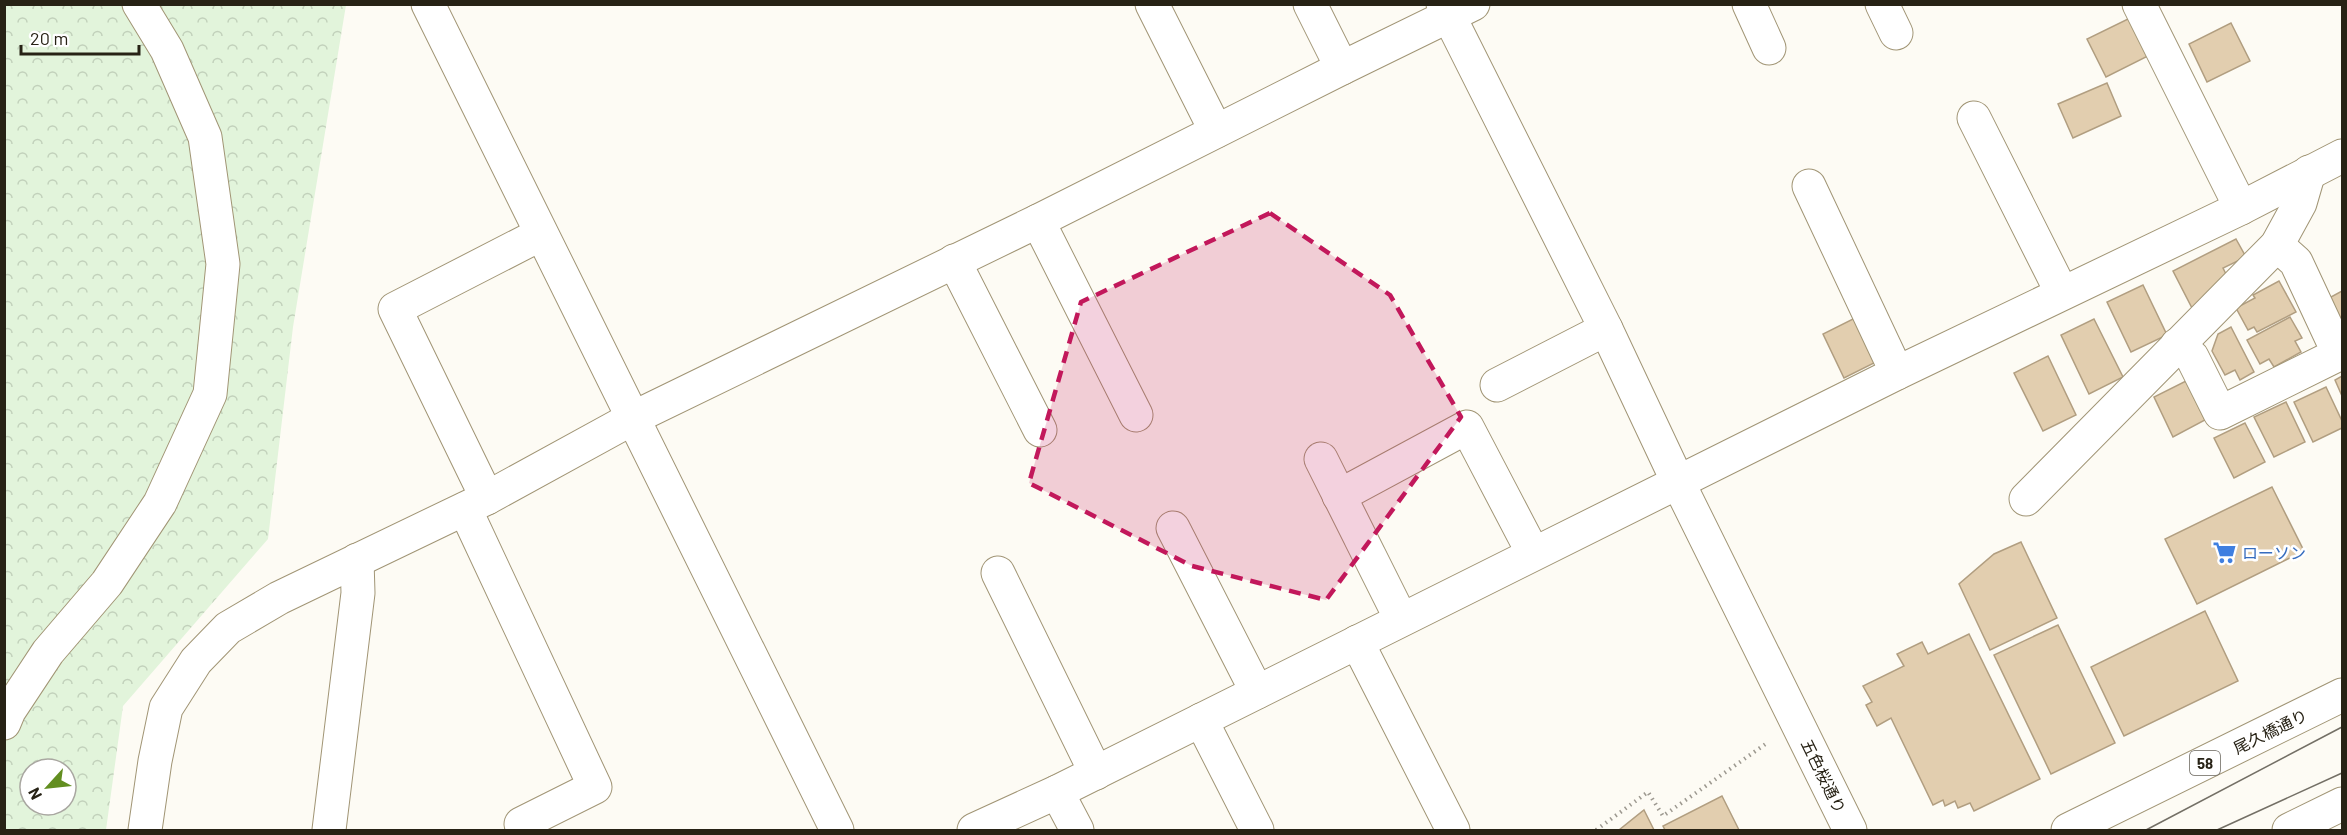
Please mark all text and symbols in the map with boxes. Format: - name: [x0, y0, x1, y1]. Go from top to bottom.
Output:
- scale bar: [21, 18, 140, 56]
- text: 20 m: [30, 27, 68, 49]
- supermarket icon: ローソン: [2211, 539, 2237, 565]
- place label: ローソン: [2242, 543, 2306, 562]
- street label: 尾久橋通り: [2230, 705, 2310, 757]
- street label: 五色桜通り: [1798, 736, 1850, 816]
- road number: 58: [2190, 751, 2220, 775]
- north arrow: [18, 757, 78, 817]
- text: N: [23, 785, 45, 803]

